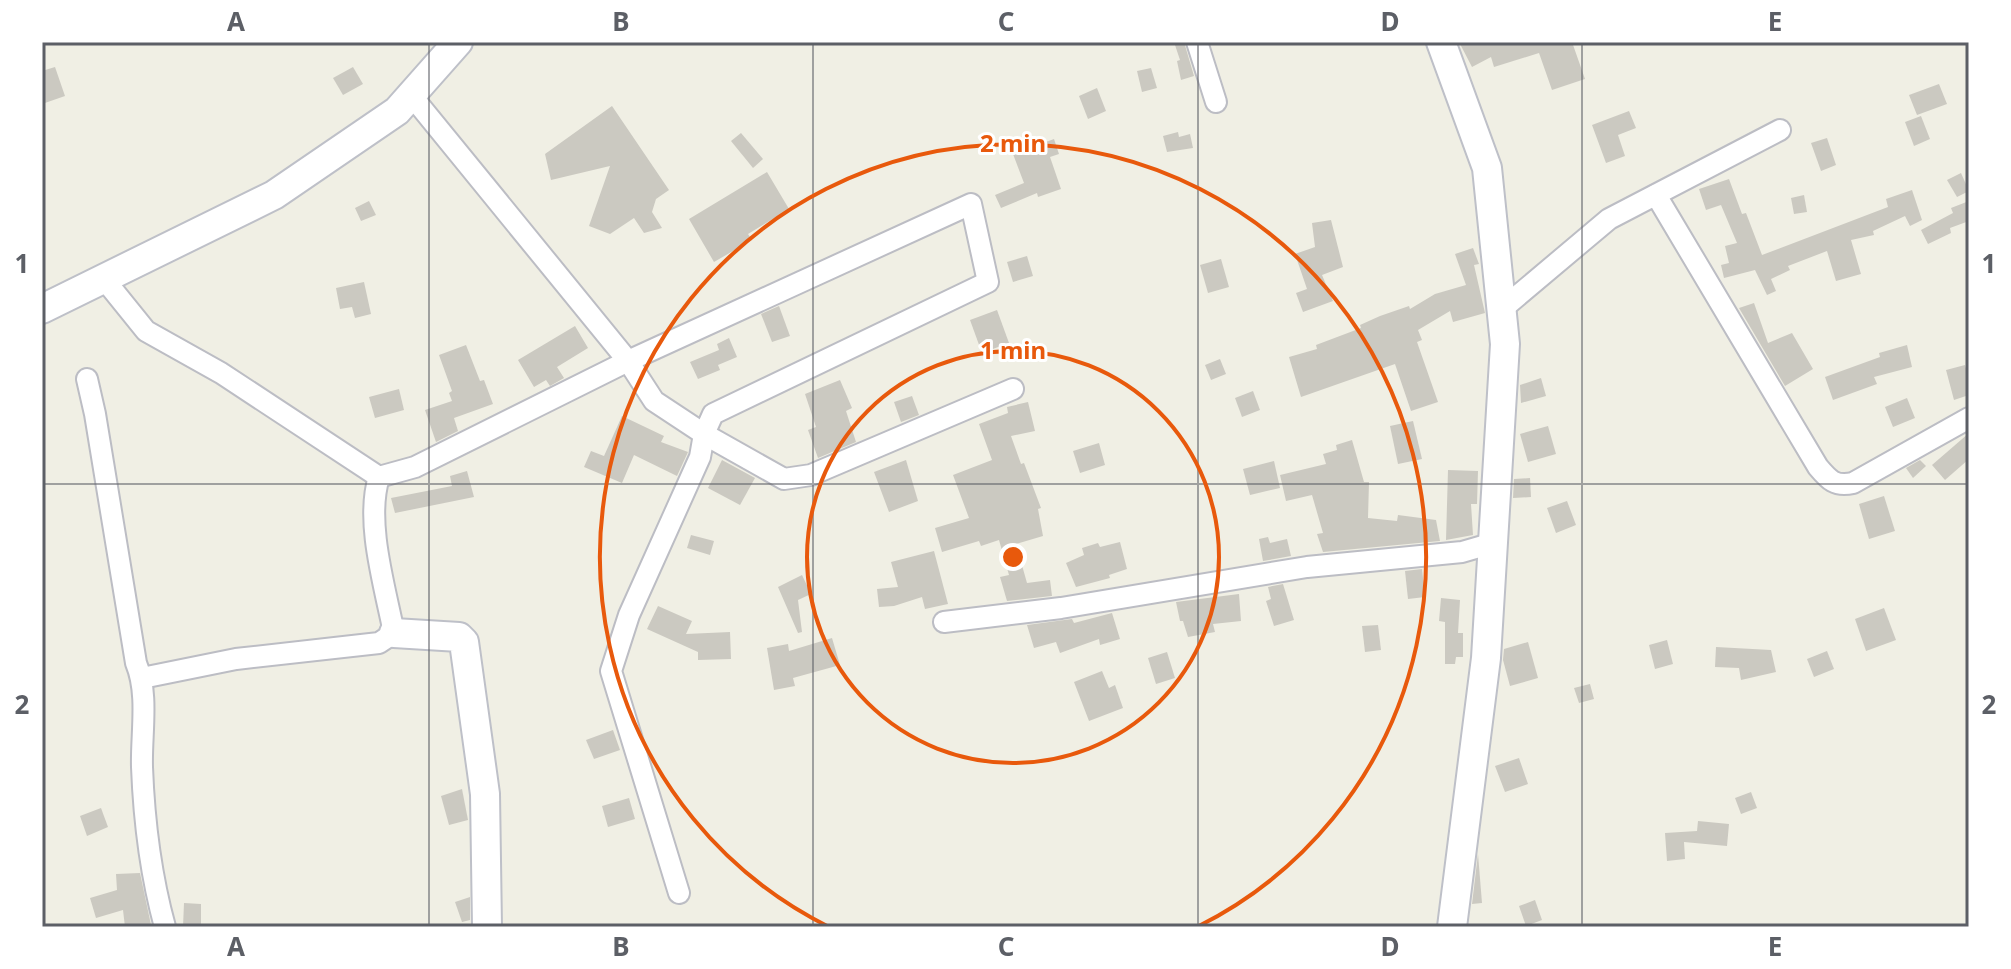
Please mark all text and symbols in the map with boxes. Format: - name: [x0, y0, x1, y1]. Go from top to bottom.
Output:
- text: A: [227, 3, 245, 39]
- text: B: [612, 3, 630, 39]
- text: C: [998, 3, 1014, 39]
- text: D: [1380, 3, 1400, 39]
- text: E: [1768, 3, 1782, 39]
- text: 2 min: [980, 126, 1046, 159]
- text: 1: [15, 245, 29, 281]
- text: 1: [1982, 245, 1996, 281]
- text: 1 min: [980, 333, 1046, 366]
- centre of rings: [999, 543, 1027, 571]
- text: 2: [15, 686, 30, 722]
- text: 2: [1982, 686, 1997, 722]
- text: A: [227, 928, 245, 964]
- text: B: [612, 928, 630, 964]
- text: C: [998, 928, 1014, 964]
- text: D: [1380, 928, 1400, 964]
- text: E: [1768, 928, 1782, 964]

